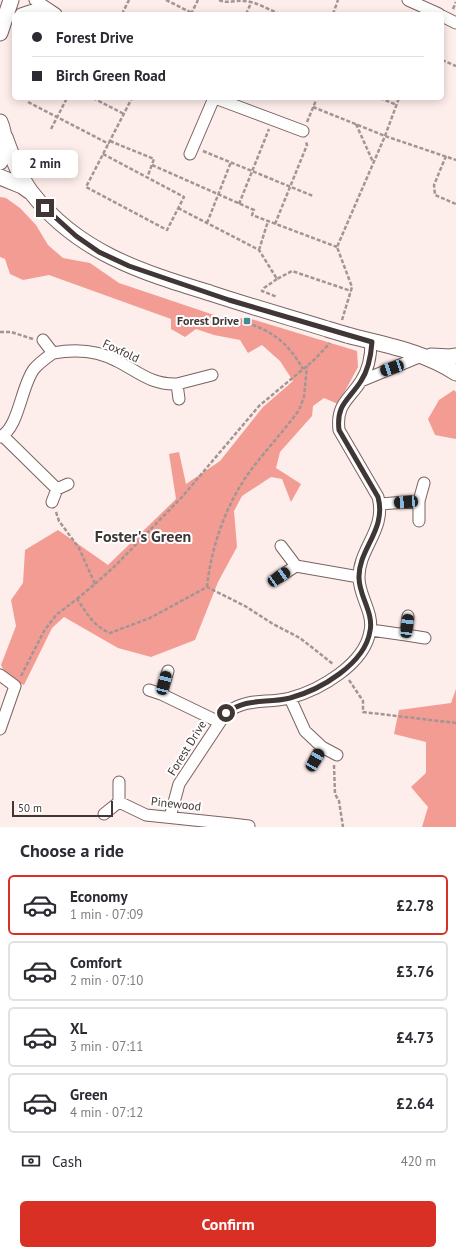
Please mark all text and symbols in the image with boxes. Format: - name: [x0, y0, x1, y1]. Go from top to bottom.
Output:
- text: Forest Drive: [56, 28, 134, 47]
- text: Birch Green Road: [56, 66, 166, 85]
- callout: 2 min: [12, 150, 78, 178]
- text: 2 min: [29, 155, 61, 172]
- route end: [36, 199, 54, 217]
- place label: Forest Drive: [177, 313, 239, 328]
- marker: Forest Drive: [242, 316, 252, 326]
- street label: Foxfold: [101, 336, 142, 366]
- car: [379, 359, 405, 377]
- car: [394, 495, 418, 509]
- district label: Foster's Green: [95, 526, 191, 546]
- car: [266, 565, 292, 589]
- car: [400, 613, 414, 639]
- car: [155, 670, 173, 696]
- route start: [217, 704, 235, 722]
- street label: Forest Drive: [164, 717, 209, 778]
- car: [304, 747, 326, 773]
- street label: Pinewood: [150, 793, 202, 814]
- scale bar: [12, 799, 113, 818]
- text: 50 m: [18, 801, 42, 815]
- text: Choose a ride: [20, 839, 124, 862]
- icon: car: [22, 887, 58, 923]
- text: Economy: [70, 887, 128, 906]
- text: £2.78: [396, 896, 434, 915]
- text: 1 min · 07:09: [70, 906, 143, 923]
- icon: car: [22, 953, 58, 989]
- text: Comfort: [70, 953, 122, 972]
- text: £3.76: [396, 962, 434, 981]
- text: 2 min · 07:10: [70, 972, 143, 989]
- icon: car: [22, 1019, 58, 1055]
- text: XL: [70, 1019, 87, 1038]
- text: £4.73: [396, 1028, 434, 1047]
- text: 3 min · 07:11: [70, 1038, 143, 1055]
- icon: car: [22, 1085, 58, 1121]
- text: Green: [70, 1085, 108, 1104]
- text: £2.64: [396, 1094, 434, 1113]
- text: 4 min · 07:12: [70, 1104, 143, 1121]
- icon: cash: [20, 1150, 42, 1172]
- text: Cash: [52, 1152, 82, 1171]
- text: 420 m: [401, 1153, 436, 1170]
- button: Confirm: [20, 1201, 436, 1247]

